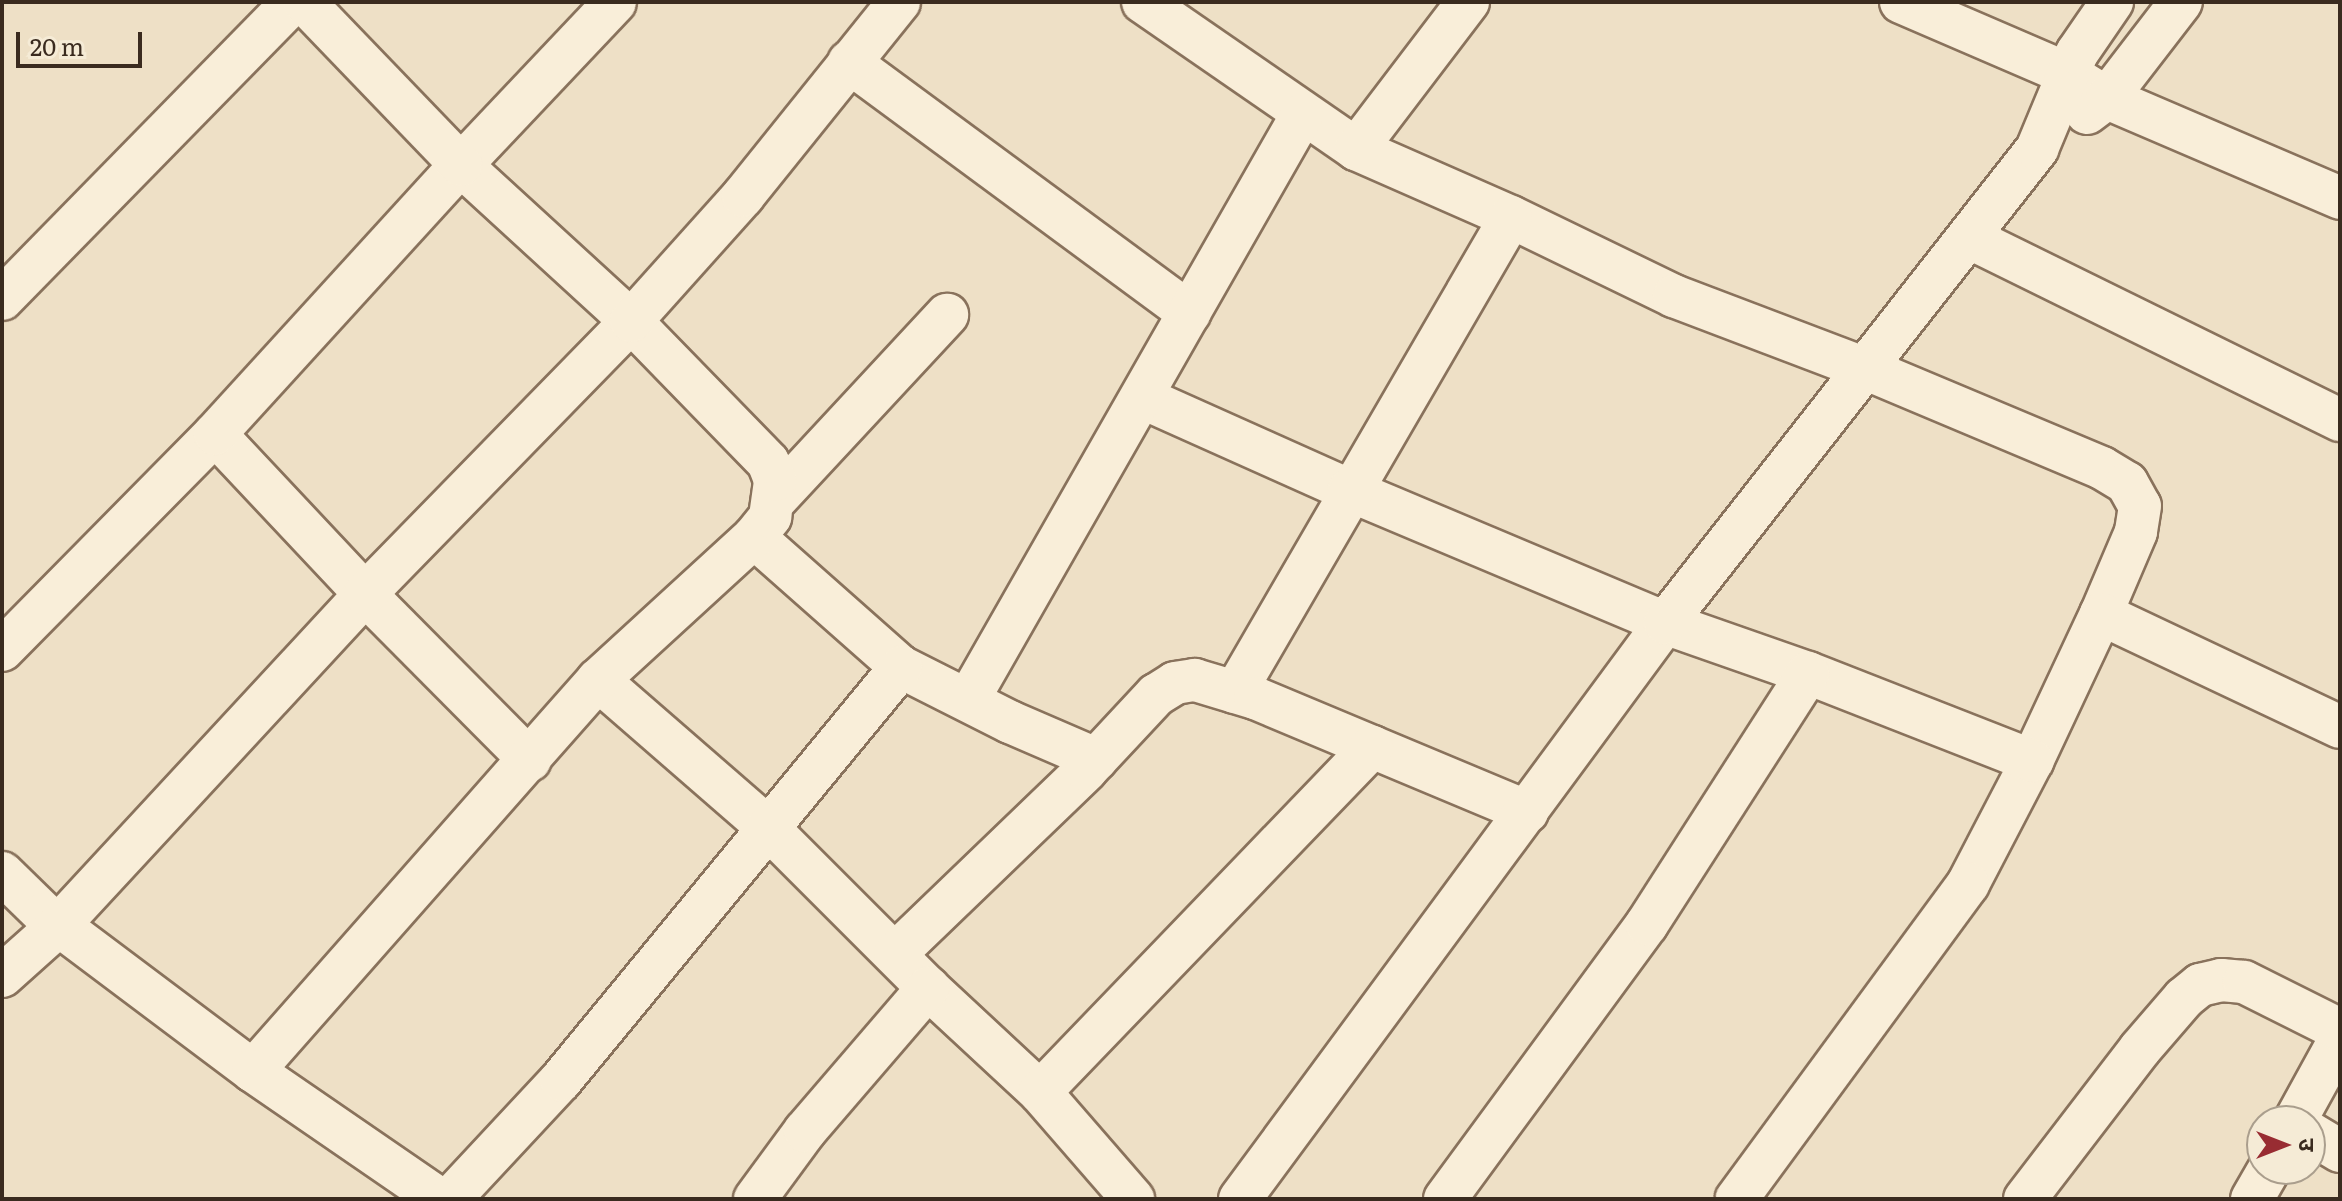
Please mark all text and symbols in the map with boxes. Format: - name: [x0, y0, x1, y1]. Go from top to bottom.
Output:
- scale bar: [20, 16, 146, 66]
- text: 20 m: [30, 28, 84, 63]
- north arrow: [2246, 1105, 2326, 1185]
- text: उ: [2292, 1139, 2325, 1151]

